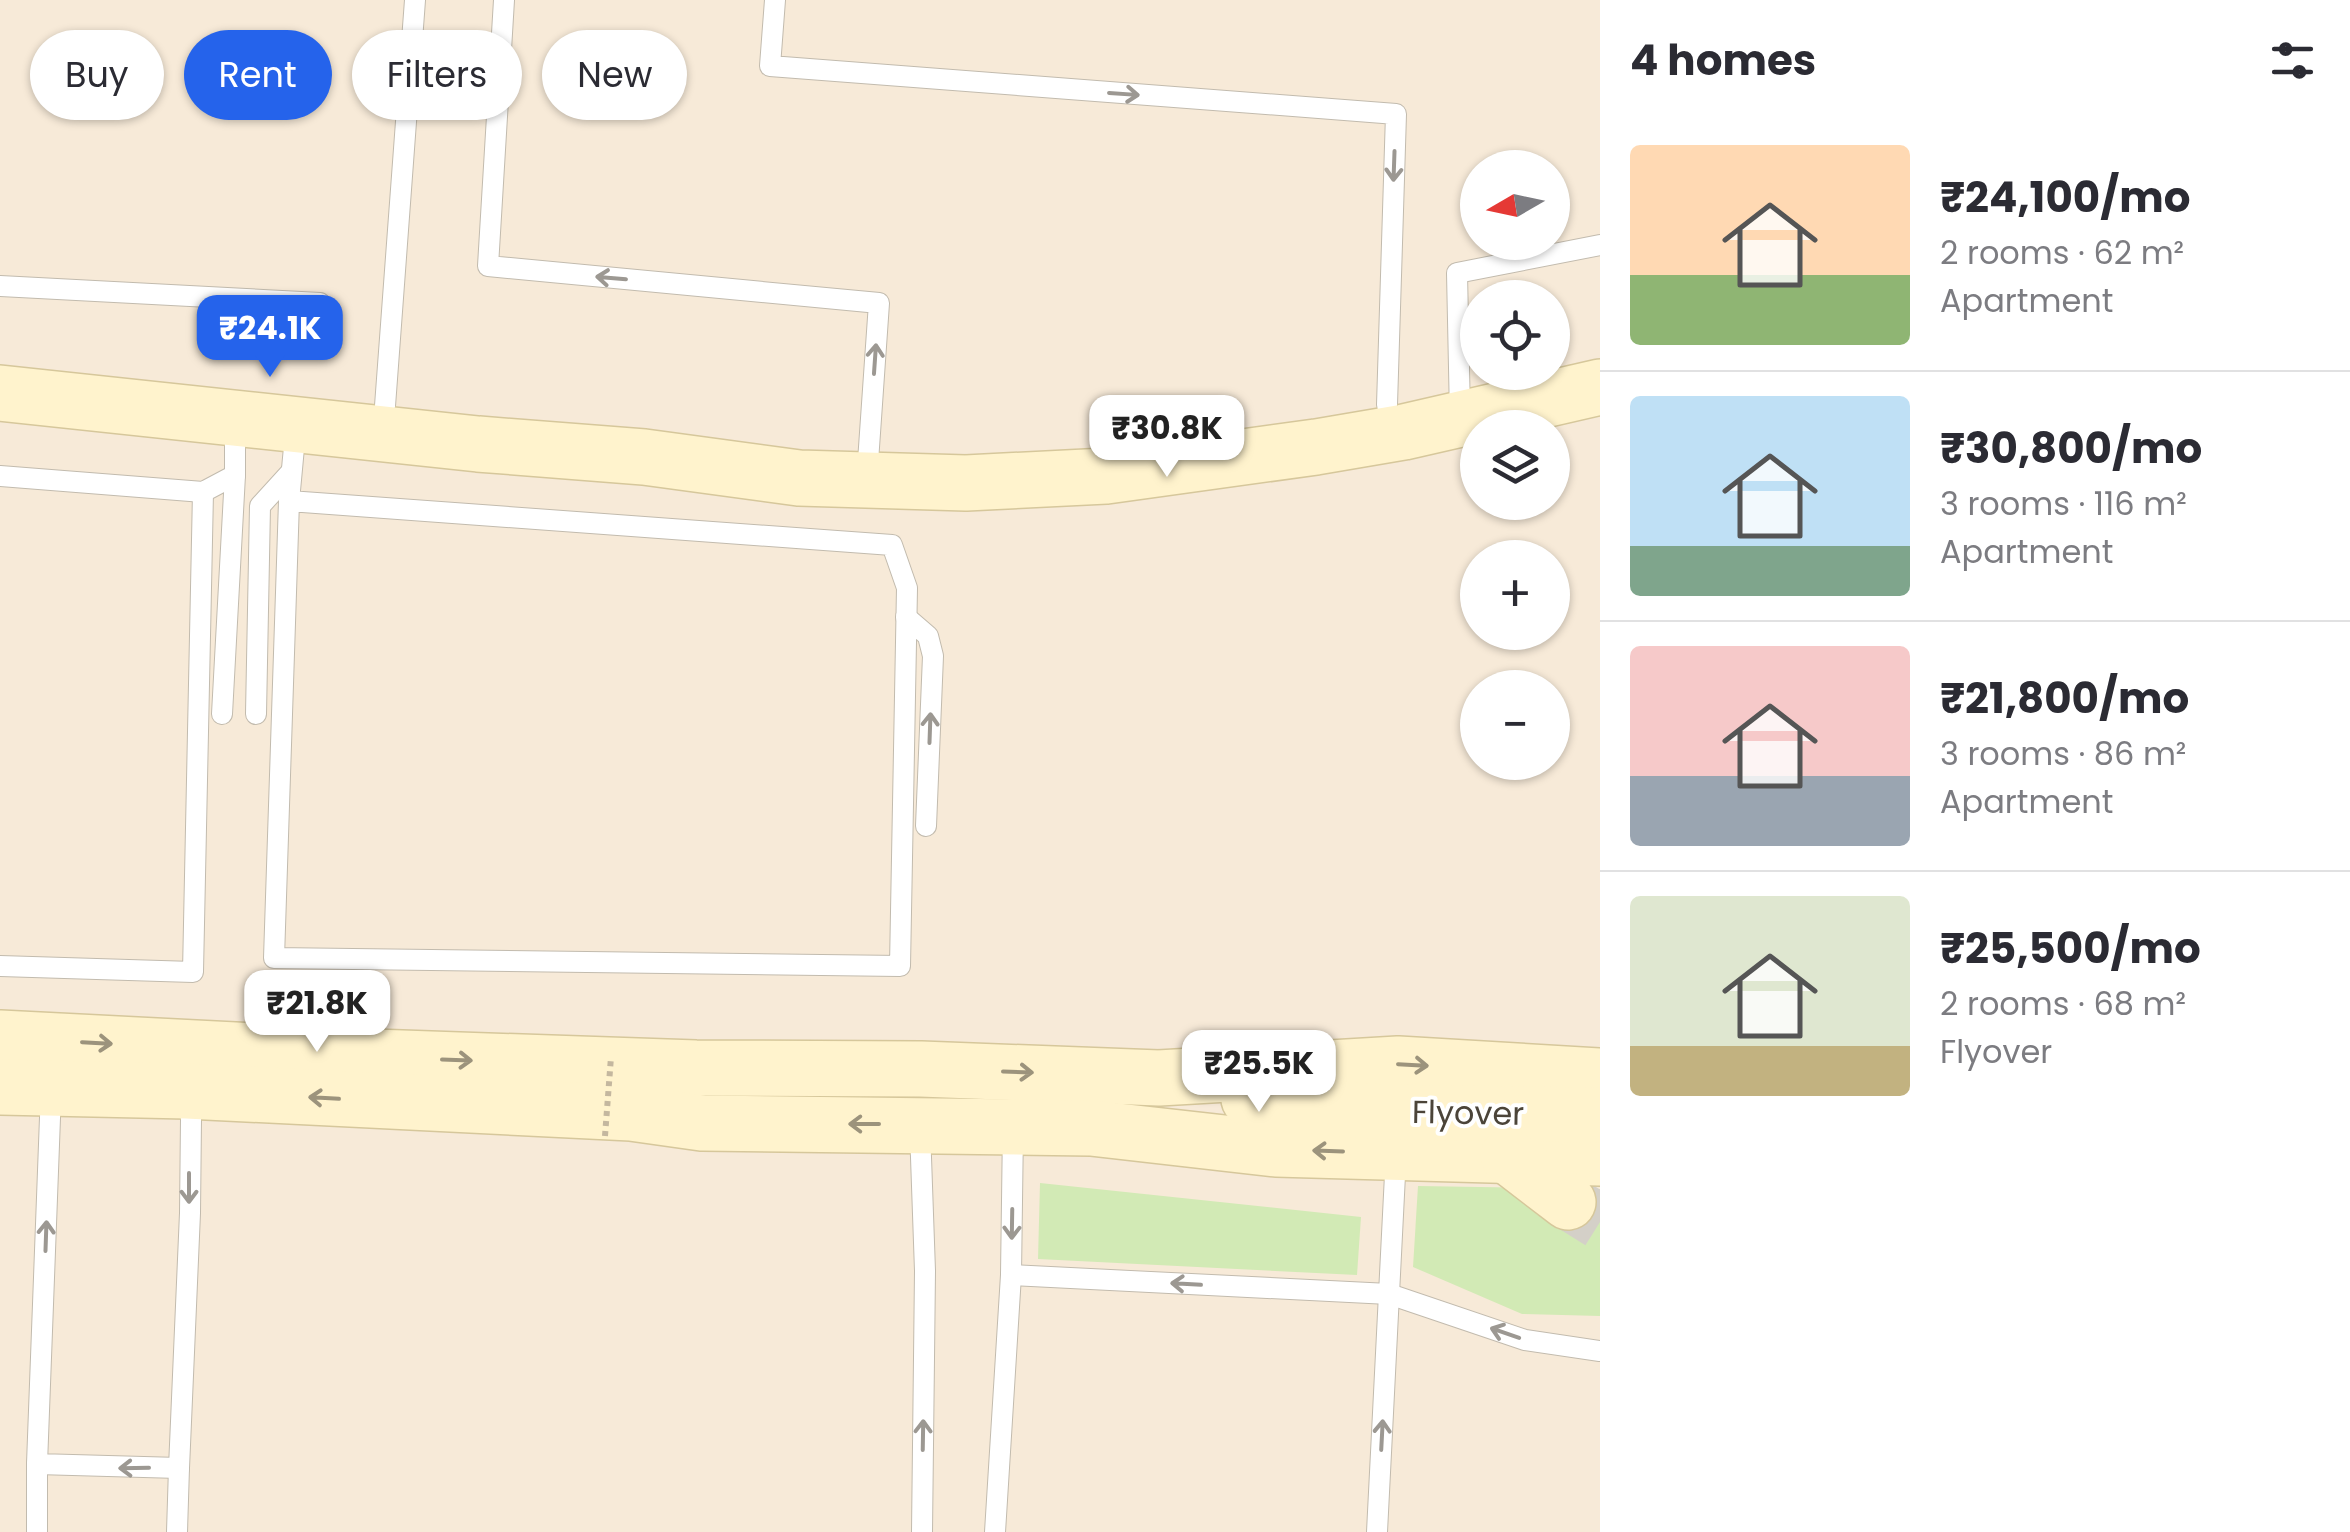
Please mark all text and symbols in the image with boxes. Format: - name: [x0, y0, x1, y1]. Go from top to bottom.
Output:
- chip: Buy: [30, 30, 164, 120]
- chip: Rent: [184, 30, 332, 120]
- chip: Filters: [352, 30, 522, 120]
- chip: New: [542, 30, 687, 120]
- text: 4 homes: [1630, 31, 1816, 90]
- icon: filters: [2265, 33, 2320, 88]
- one-way arrow: [1107, 85, 1140, 104]
- one-way arrow: [1385, 150, 1404, 182]
- north arrow: [1460, 150, 1570, 260]
- map controls: [1460, 150, 1570, 780]
- text: ₹24,100/mo: [1940, 168, 2190, 227]
- icon: home: [1710, 185, 1830, 305]
- text: 2 rooms · 62 m²: [1940, 230, 2184, 275]
- one-way arrow: [596, 268, 628, 287]
- text: Apartment: [1940, 278, 2113, 323]
- button: locate: [1460, 280, 1570, 390]
- pin: ₹24.1K: [189, 295, 351, 380]
- text: ₹24.1K: [219, 305, 321, 350]
- one-way arrow: [866, 343, 885, 375]
- pin: ₹30.8K: [1086, 395, 1248, 480]
- text: ₹30.8K: [1111, 405, 1223, 450]
- button: layers: [1460, 410, 1570, 520]
- text: ₹30,800/mo: [1940, 419, 2202, 478]
- icon: home: [1710, 436, 1830, 556]
- text: 3 rooms · 116 m²: [1940, 481, 2187, 526]
- text: Apartment: [1940, 529, 2113, 574]
- button: +: [1460, 540, 1570, 650]
- text: ₹21,800/mo: [1940, 669, 2189, 728]
- button: −: [1460, 670, 1570, 780]
- icon: home: [1710, 686, 1830, 806]
- one-way arrow: [920, 713, 939, 745]
- text: 3 rooms · 86 m²: [1940, 731, 2186, 776]
- text: Apartment: [1940, 779, 2113, 824]
- text: ₹25,500/mo: [1940, 919, 2201, 978]
- icon: home: [1710, 936, 1830, 1056]
- pin: ₹21.8K: [236, 970, 398, 1055]
- text: ₹21.8K: [266, 980, 368, 1025]
- text: 2 rooms · 68 m²: [1940, 981, 2186, 1026]
- text: Flyover: [1940, 1029, 2052, 1074]
- pin: ₹25.5K: [1178, 1030, 1340, 1115]
- one-way arrow: [81, 1034, 113, 1053]
- text: ₹25.5K: [1204, 1040, 1314, 1085]
- one-way arrow: [440, 1051, 472, 1070]
- one-way arrow: [1396, 1056, 1428, 1075]
- one-way arrow: [1002, 1063, 1034, 1082]
- one-way arrow: [309, 1088, 341, 1107]
- street label: Flyover: [1412, 1089, 1525, 1136]
- one-way arrow: [848, 1114, 880, 1133]
- one-way arrow: [1312, 1142, 1344, 1161]
- one-way arrow: [180, 1170, 198, 1203]
- one-way arrow: [1002, 1206, 1022, 1239]
- one-way arrow: [37, 1221, 56, 1253]
- one-way arrow: [1171, 1274, 1203, 1293]
- one-way arrow: [1489, 1323, 1521, 1341]
- one-way arrow: [914, 1419, 932, 1452]
- one-way arrow: [1373, 1419, 1392, 1451]
- one-way arrow: [118, 1458, 150, 1478]

